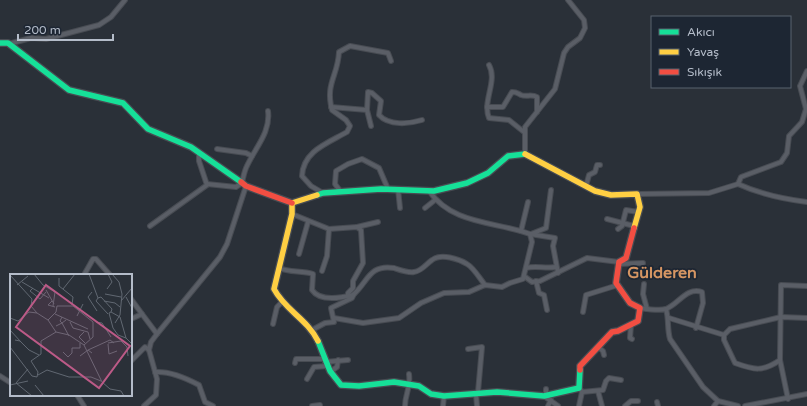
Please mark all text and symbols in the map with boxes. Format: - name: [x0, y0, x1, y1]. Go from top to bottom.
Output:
- scale bar: [18, 16, 113, 42]
- legend: [651, 16, 791, 88]
- text: 200 m: [24, 23, 61, 37]
- text: Akıcı: [687, 25, 715, 39]
- text: Yavaş: [687, 45, 719, 59]
- text: Sıkışık: [687, 65, 723, 79]
- district label: Gülderen: [627, 263, 697, 283]
- inset map: [10, 274, 132, 396]

